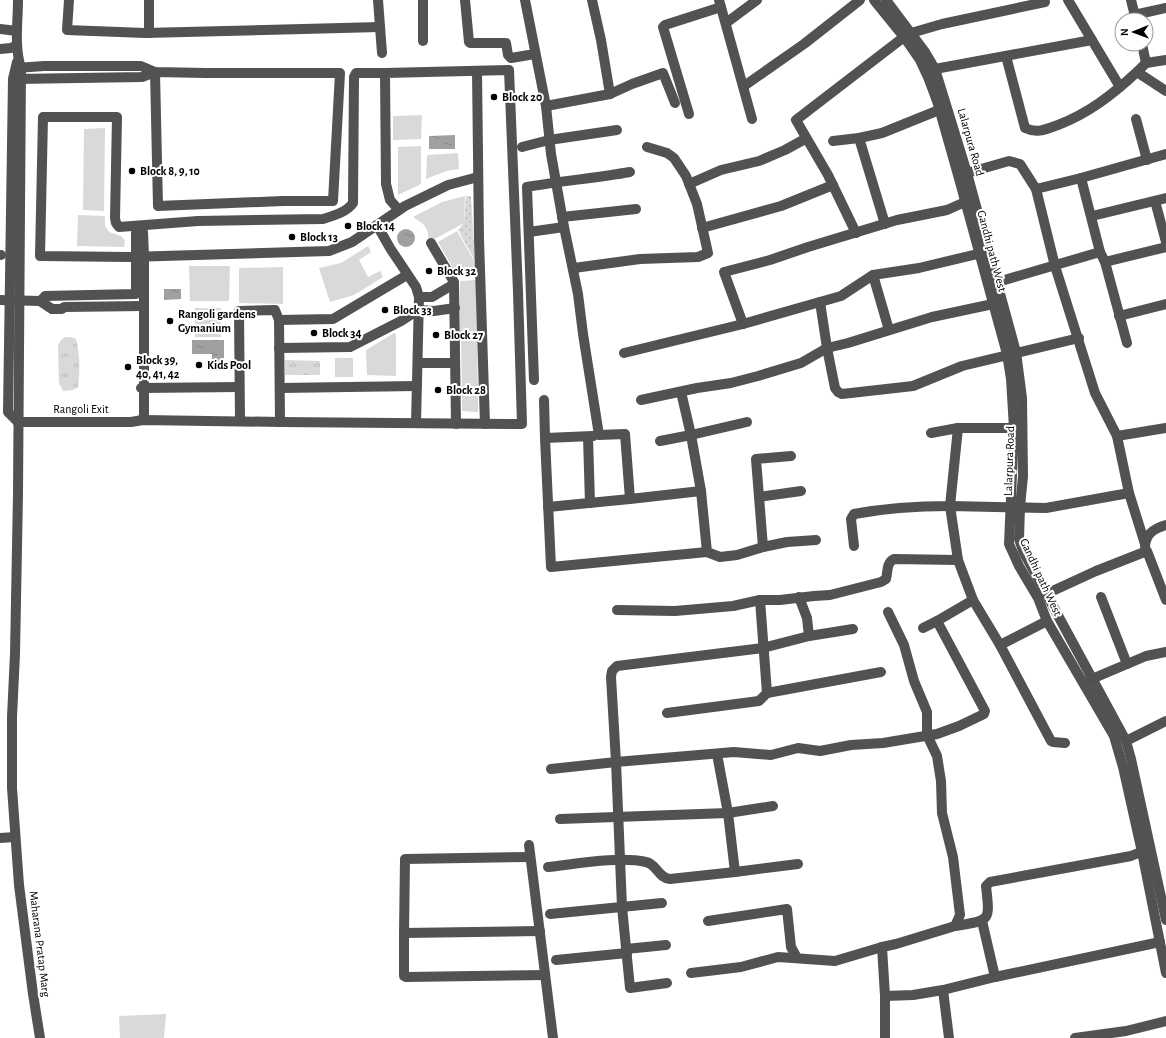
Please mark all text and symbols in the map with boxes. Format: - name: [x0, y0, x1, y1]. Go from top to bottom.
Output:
- north arrow: [1114, 12, 1154, 52]
- text: N: [1119, 28, 1130, 36]
- place label: Block 20: [502, 91, 542, 103]
- marker: Block 20: [489, 92, 499, 102]
- street label: Lalarpura Road: [956, 107, 986, 177]
- place label: Block 8, 9, 10: [140, 165, 200, 177]
- marker: Block 8, 9, 10: [127, 166, 137, 176]
- street label: Gandhi path West: [975, 209, 1009, 293]
- place label: Block 14: [356, 220, 395, 232]
- marker: Block 14: [343, 221, 353, 231]
- place label: Block 13: [300, 231, 338, 243]
- marker: Block 13: [287, 232, 297, 242]
- place label: Block 32: [437, 265, 477, 277]
- marker: Block 32: [424, 266, 434, 276]
- place label: Block 33: [393, 304, 432, 316]
- marker: Block 33: [380, 305, 390, 315]
- place label: Rangoli gardens Gymanium: [178, 308, 256, 335]
- marker: Rangoli gardens Gymanium: [165, 316, 175, 326]
- place label: Block 34: [322, 327, 362, 339]
- marker: Block 34: [309, 328, 319, 338]
- place label: Block 27: [444, 329, 483, 341]
- marker: Block 27: [431, 330, 441, 340]
- place label: Block 39, 40, 41, 42: [136, 354, 180, 380]
- place label: Kids Pool: [207, 359, 251, 371]
- marker: Kids Pool: [194, 360, 204, 370]
- marker: Block 39, 40, 41, 42: [123, 362, 133, 372]
- place label: Block 28: [446, 384, 486, 396]
- marker: Block 28: [433, 385, 443, 395]
- street label: Rangoli Exit: [53, 403, 109, 415]
- street label: Lalarpura Road: [1002, 426, 1016, 496]
- street label: Gandhi path West: [1018, 537, 1064, 618]
- street label: Maharana Pratap Marg: [28, 890, 52, 998]

